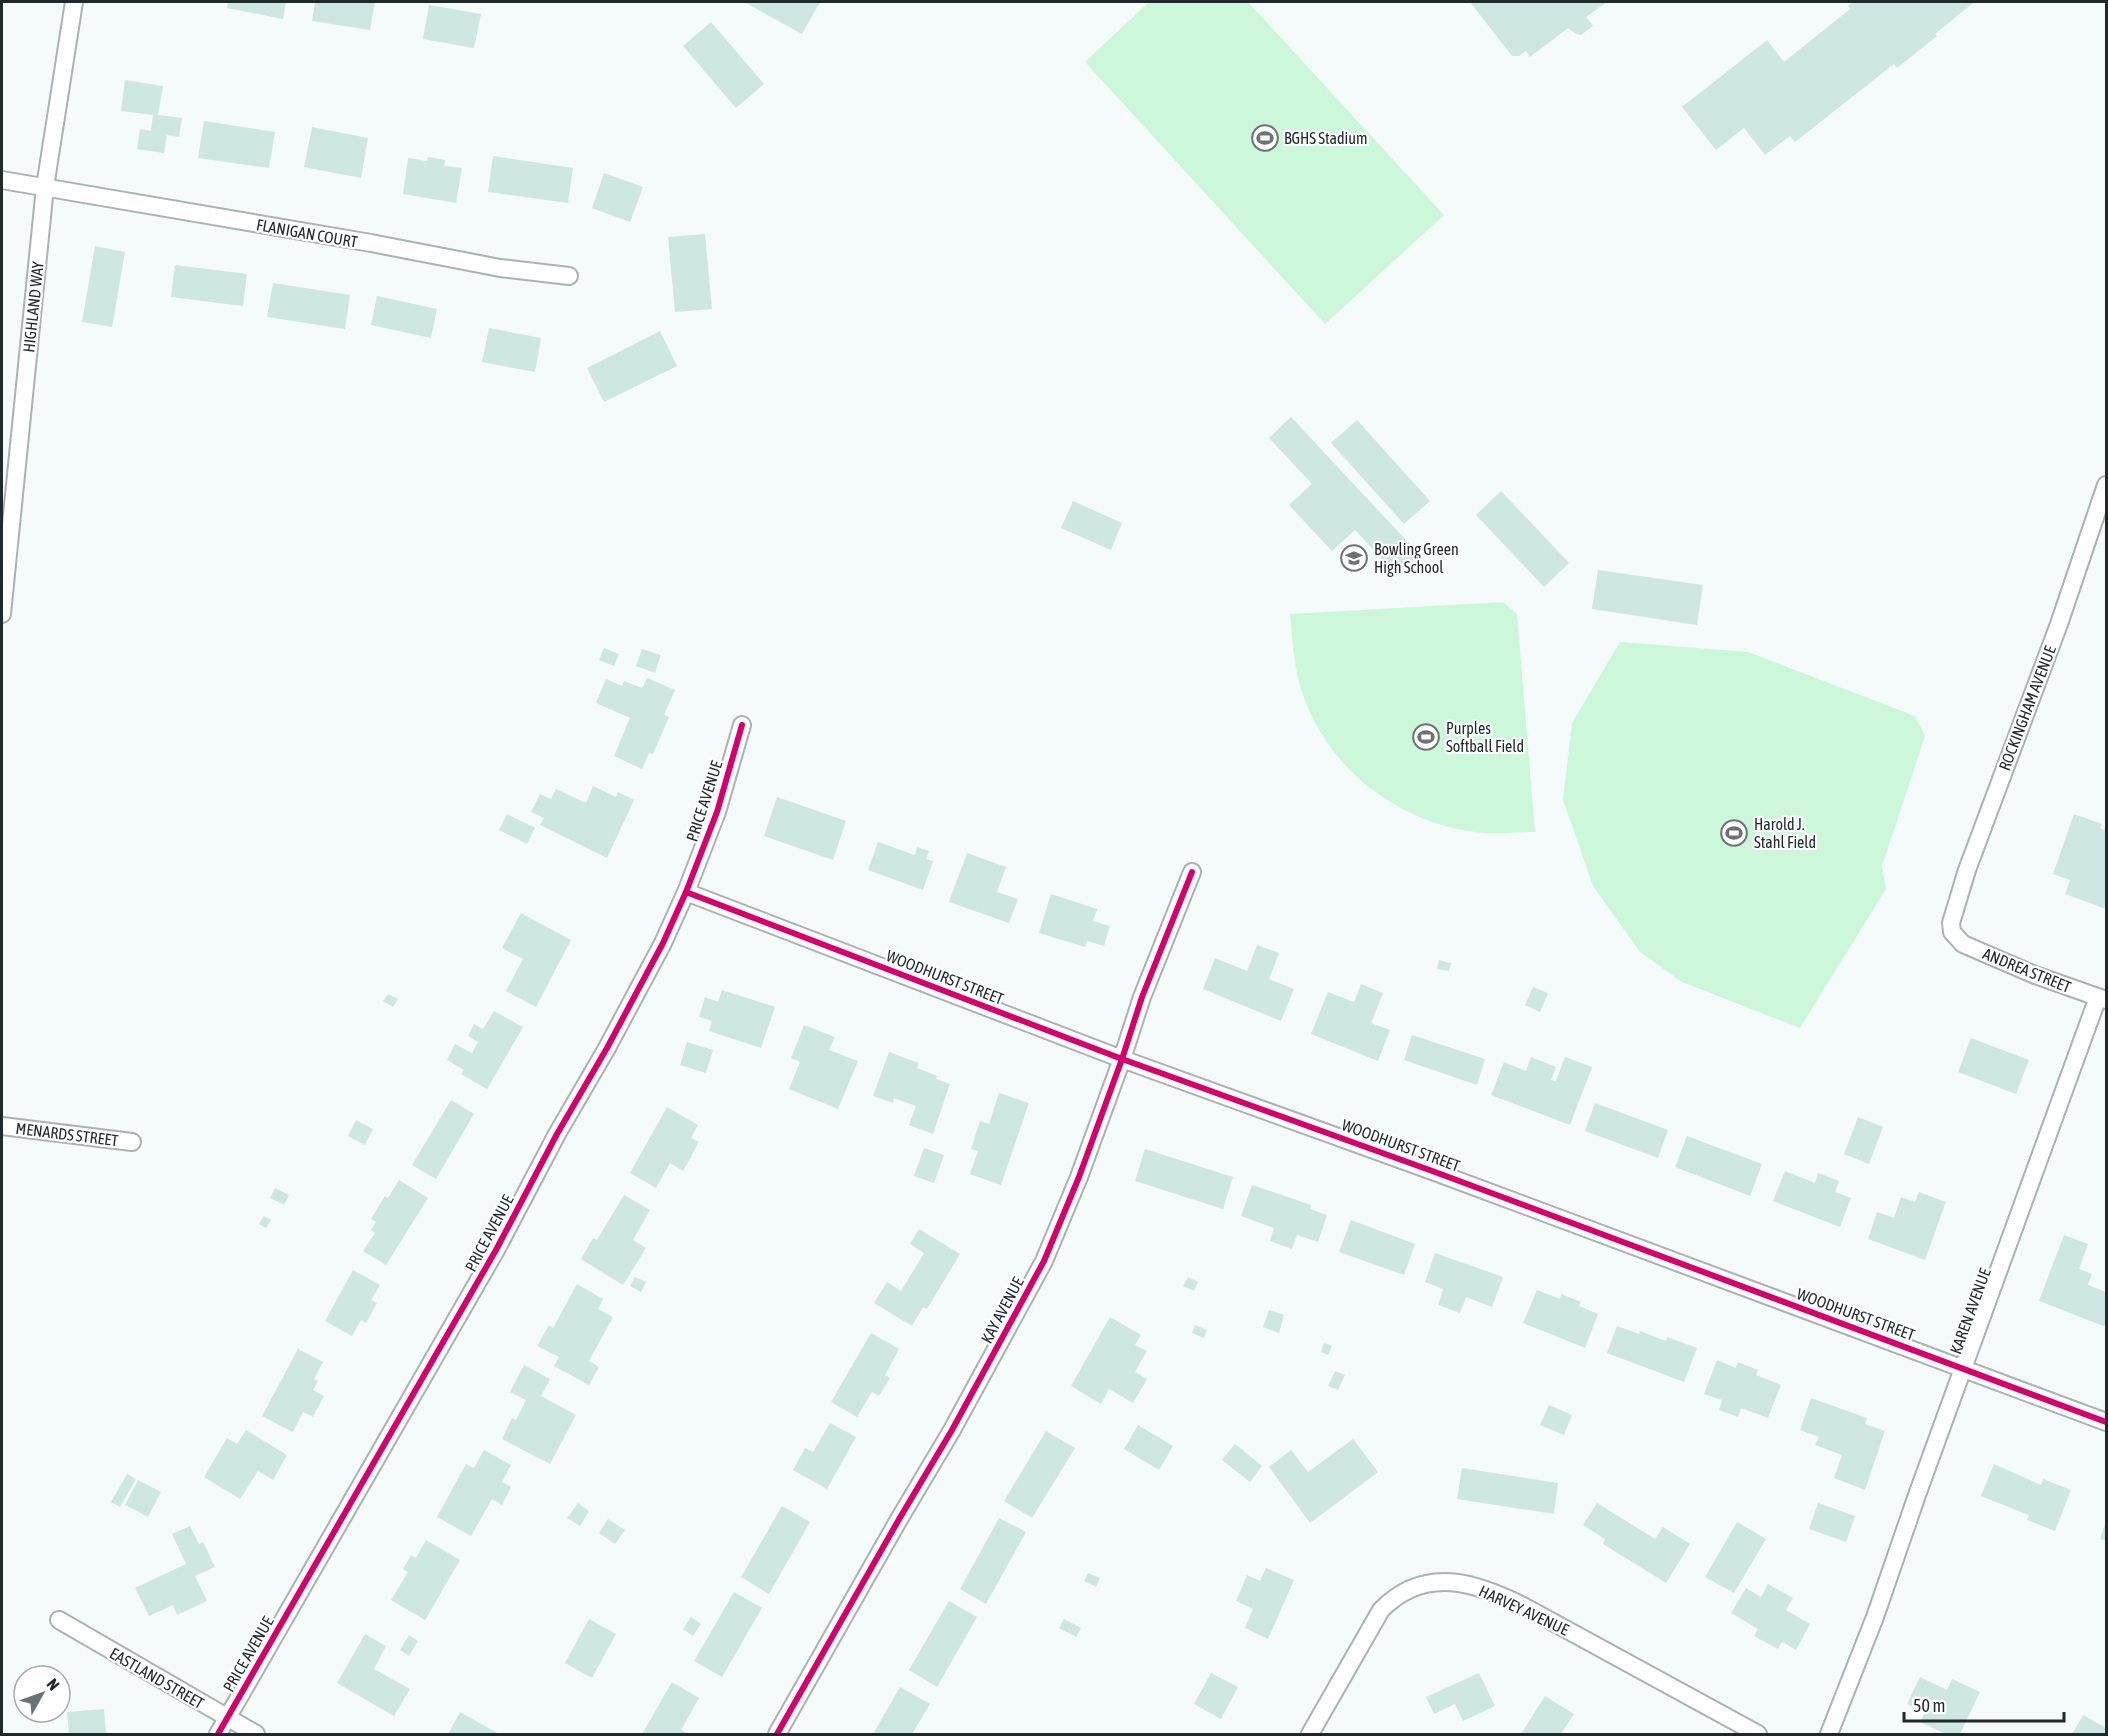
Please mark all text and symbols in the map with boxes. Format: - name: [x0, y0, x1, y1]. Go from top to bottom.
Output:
- sports icon: BGHS Stadium: [1250, 123, 1280, 153]
- place label: BGHS Stadium: [1284, 129, 1368, 147]
- street label: FLANIGAN COURT: [255, 215, 359, 251]
- street label: HIGHLAND WAY: [19, 260, 47, 353]
- place label: Bowling Green High School: [1374, 540, 1459, 577]
- school or university icon: Bowling Green High School: [1339, 543, 1369, 573]
- street label: ROCKINGHAM AVENUE: [1995, 643, 2059, 773]
- place label: Purples Softball Field: [1446, 719, 1524, 755]
- sports icon: Purples Softball Field: [1411, 722, 1441, 752]
- street label: PRICE AVENUE: [682, 758, 726, 844]
- place label: Harold J. Stahl Field: [1754, 815, 1816, 851]
- sports icon: Harold J. Stahl Field: [1719, 818, 1749, 848]
- street label: ANDREA STREET: [1980, 944, 2074, 996]
- street label: WOODHURST STREET: [884, 946, 1006, 1008]
- street label: WOODHURST STREET: [1340, 1115, 1462, 1175]
- street label: MENARDS STREET: [15, 1119, 119, 1149]
- street label: PRICE AVENUE: [461, 1192, 517, 1274]
- street label: KAREN AVENUE: [1946, 1265, 1994, 1356]
- street label: KAY AVENUE: [977, 1274, 1027, 1346]
- street label: WOODHURST STREET: [1795, 1284, 1917, 1344]
- street label: HARVEY AVENUE: [1476, 1581, 1572, 1639]
- street label: PRICE AVENUE: [219, 1613, 277, 1695]
- street label: EASTLAND STREET: [107, 1644, 207, 1712]
- north arrow: [12, 1664, 72, 1724]
- text: N: [44, 1675, 63, 1694]
- scale bar: [1904, 1685, 2064, 1723]
- text: 50 m: [1913, 1695, 1945, 1716]

